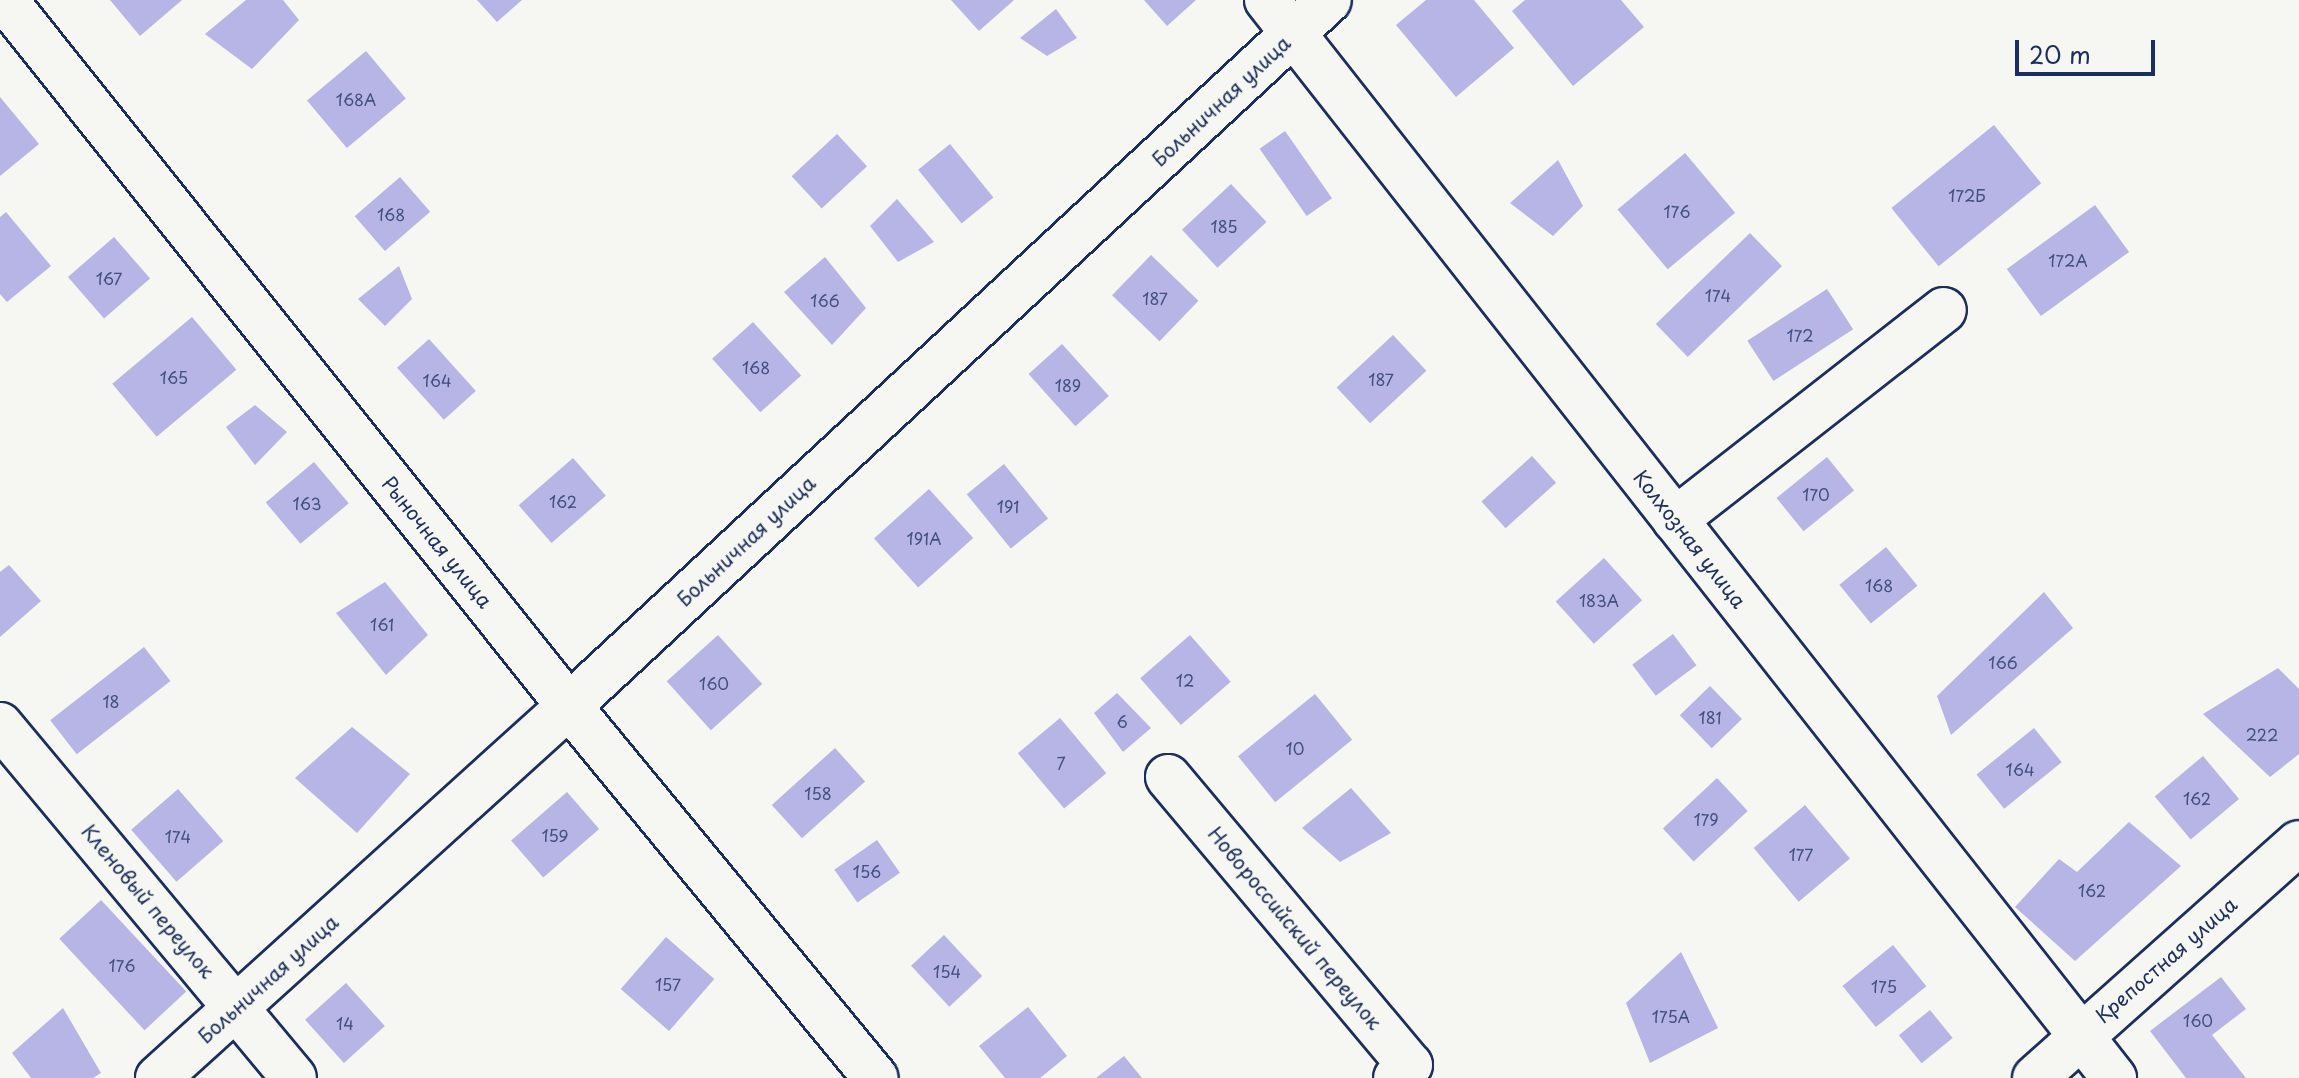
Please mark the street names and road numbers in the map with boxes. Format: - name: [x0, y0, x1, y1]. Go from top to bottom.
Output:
- street label: Больничная улица: [1146, 30, 1296, 172]
- street label: Колхозная улица: [1628, 465, 1752, 613]
- street label: Больничная улица: [671, 470, 821, 612]
- street label: Рыночная улица: [376, 471, 498, 613]
- street label: Кленовый переулок: [77, 819, 219, 983]
- street label: Новороссийский переулок: [1203, 822, 1387, 1034]
- street label: Крепостная улица: [2090, 892, 2242, 1028]
- street label: Больничная улица: [193, 909, 343, 1049]

